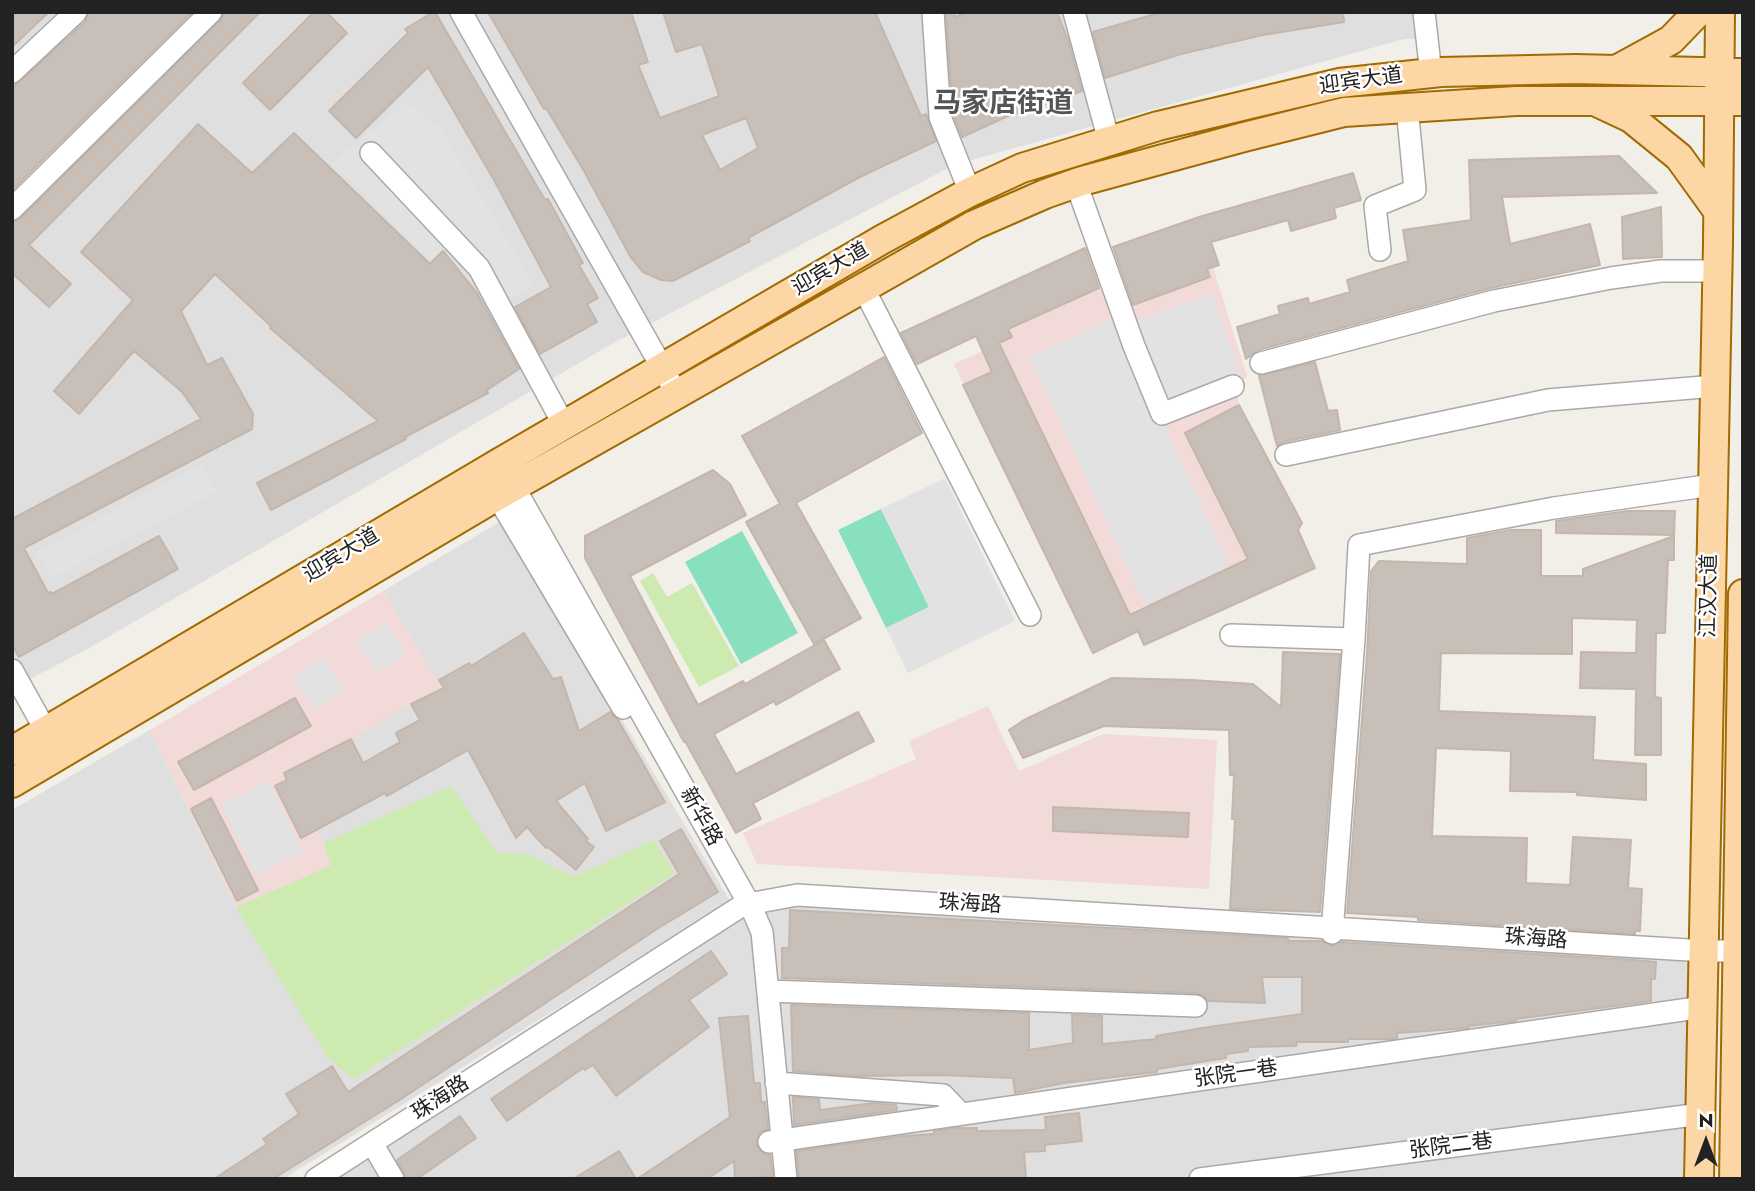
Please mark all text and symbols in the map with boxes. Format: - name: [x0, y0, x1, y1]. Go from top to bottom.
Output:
- street label: 迎宾大道: [1318, 64, 1404, 100]
- district label: 马家店街道: [933, 88, 1073, 122]
- street label: 迎宾大道: [788, 238, 874, 302]
- street label: 迎宾大道: [300, 524, 384, 588]
- street label: 江汉大道: [1697, 554, 1723, 638]
- street label: 新华路: [674, 783, 726, 851]
- street label: 珠海路: [938, 891, 1002, 919]
- street label: 珠海路: [1504, 925, 1568, 955]
- street label: 张院一巷: [1193, 1057, 1279, 1093]
- street label: 珠海路: [408, 1071, 474, 1127]
- north arrow: [1671, 1107, 1741, 1177]
- text: N: [1698, 1107, 1714, 1134]
- street label: 张院二巷: [1408, 1129, 1494, 1165]

